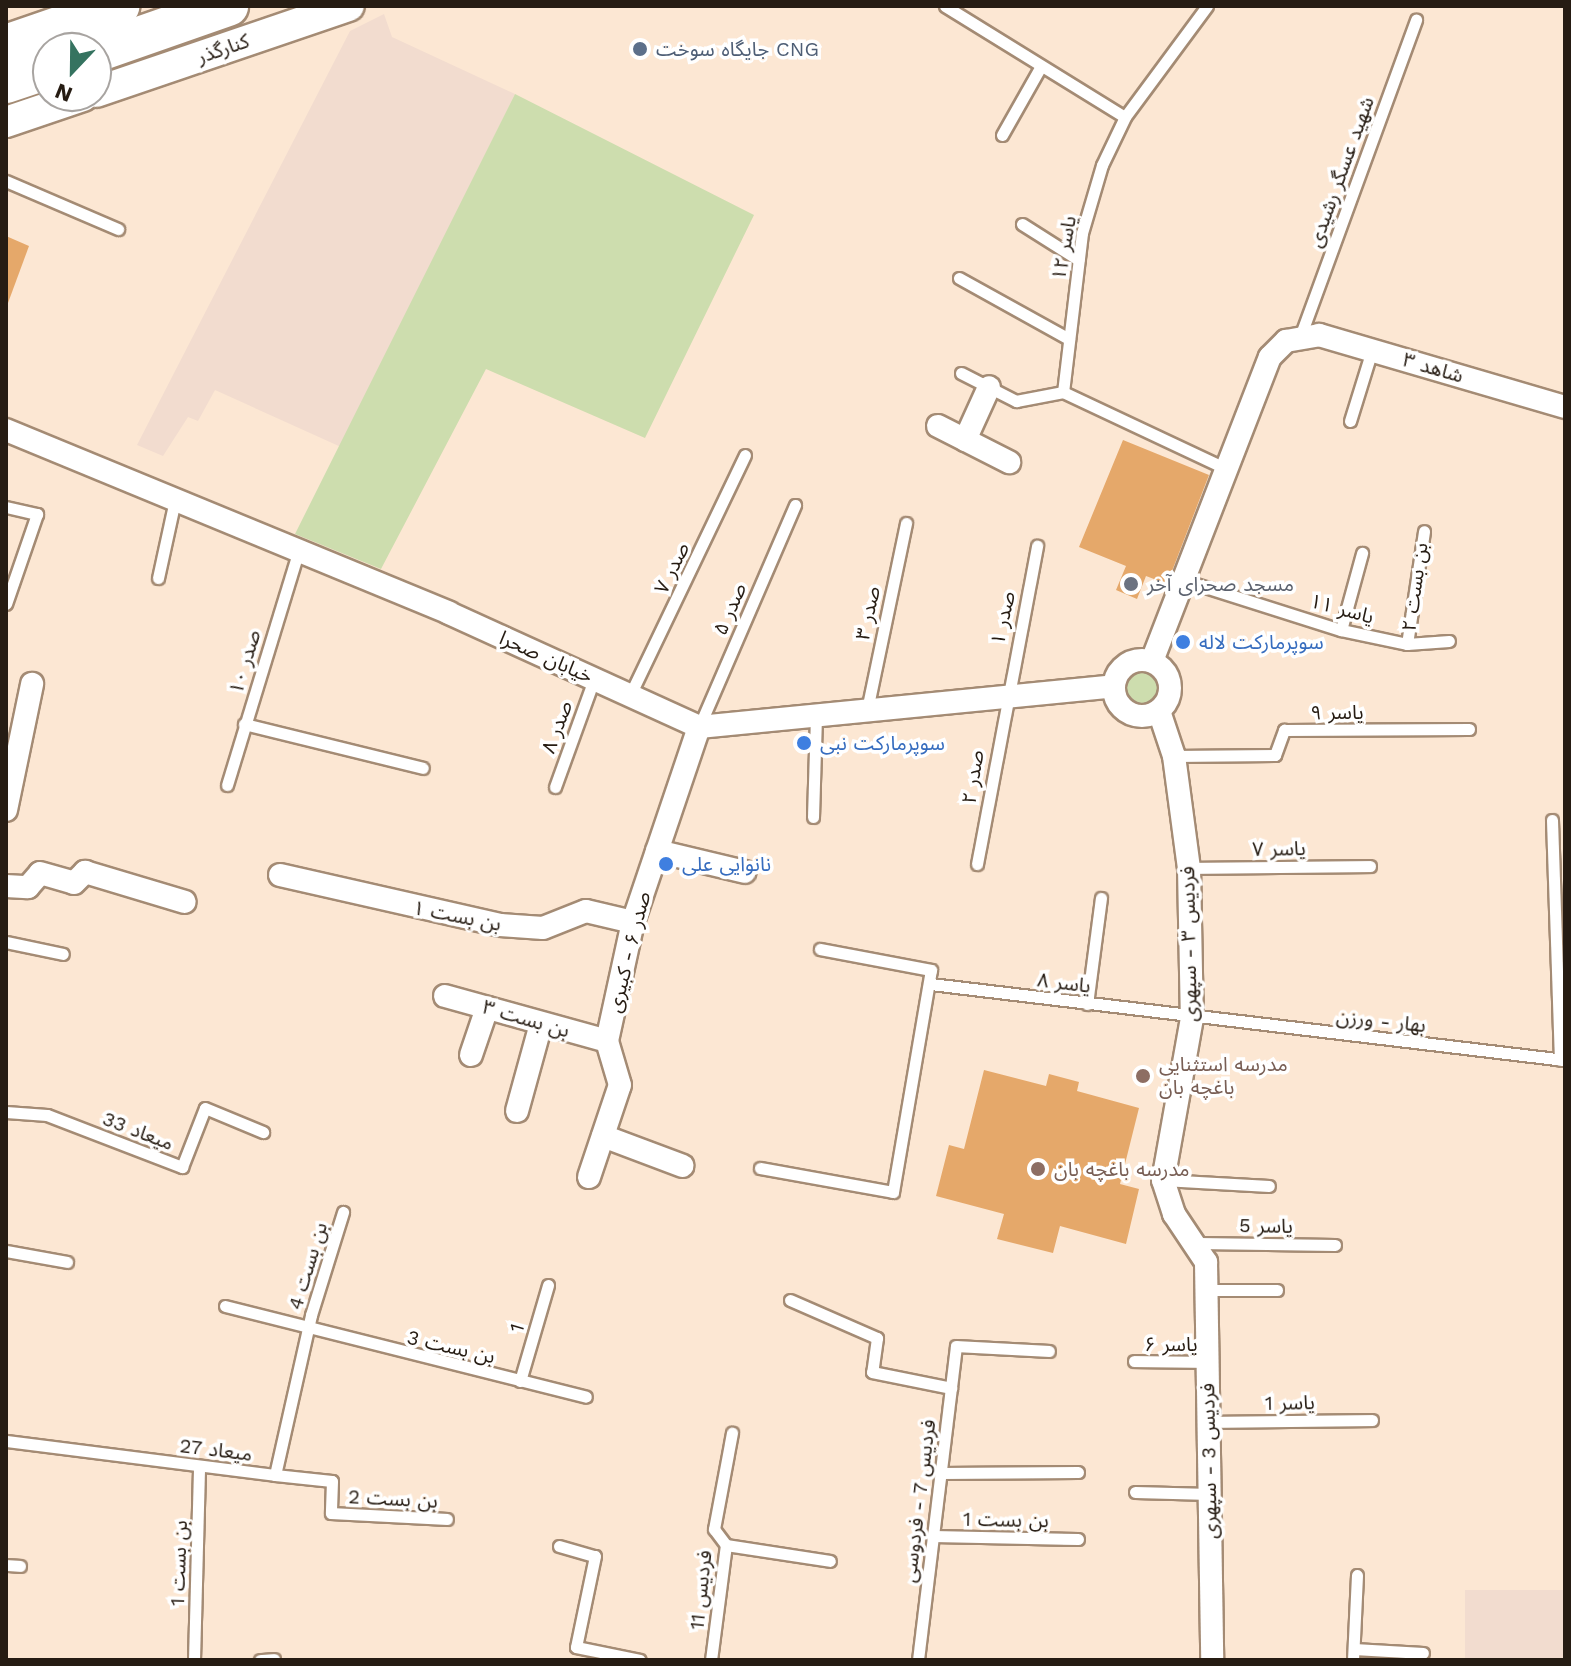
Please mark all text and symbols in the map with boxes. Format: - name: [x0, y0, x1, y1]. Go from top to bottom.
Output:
- street label: کنارگذر: [194, 29, 252, 69]
- north arrow: [32, 32, 112, 112]
- place label: جایگاه سوخت CNG: [656, 37, 819, 61]
- marker: جایگاه سوخت CNG: [631, 40, 649, 58]
- text: N: [51, 78, 76, 108]
- street label: شهید عسگر رشیدی: [1303, 93, 1379, 251]
- street label: یاسر ۱۲: [1047, 214, 1081, 282]
- street label: شاهد ۳: [1400, 348, 1466, 388]
- street label: صدر ۷: [649, 538, 695, 598]
- street label: بن بست ۲: [1397, 541, 1433, 633]
- place label: مسجد صحرای آخر: [1147, 572, 1294, 596]
- marker: مسجد صحرای آخر: [1122, 575, 1140, 593]
- street label: صدر ۵: [708, 579, 752, 639]
- street label: صدر ۳: [851, 584, 885, 642]
- street label: صدر ۱: [986, 589, 1020, 647]
- street label: یاسر ۱۱: [1307, 589, 1377, 629]
- street label: خیابان صحرا: [496, 626, 596, 688]
- street label: صدر ۱۰: [224, 627, 266, 697]
- place label: سوپرمارکت لاله: [1199, 630, 1324, 654]
- marker: سوپرمارکت لاله: [1174, 633, 1192, 651]
- street label: صدر ۸: [536, 697, 578, 757]
- street label: یاسر ۹: [1310, 700, 1364, 724]
- place label: سوپرمارکت نبی: [820, 731, 945, 755]
- marker: سوپرمارکت نبی: [795, 734, 813, 752]
- street label: صدر ۲: [957, 748, 989, 806]
- street label: یاسر ۷: [1252, 837, 1306, 861]
- place label: نانوایی علی: [682, 852, 771, 876]
- marker: نانوایی علی: [657, 855, 675, 873]
- street label: فردیس ۳ - سپهری: [1176, 866, 1202, 1022]
- street label: صدر ۶ - کبیری: [602, 889, 656, 1015]
- street label: بن بست ۱: [411, 896, 503, 936]
- street label: یاسر ۸: [1036, 968, 1092, 998]
- street label: بن بست ۳: [480, 995, 572, 1043]
- street label: بهار - ورزن: [1335, 1004, 1427, 1038]
- place label: مدرسه استثنایی باغچه بان: [1159, 1052, 1288, 1099]
- marker: مدرسه استثنایی باغچه بان: [1134, 1067, 1152, 1085]
- street label: میعاد 33: [99, 1107, 177, 1155]
- place label: مدرسه باغچه بان: [1054, 1157, 1190, 1181]
- marker: مدرسه باغچه بان: [1029, 1160, 1047, 1178]
- street label: یاسر 5: [1239, 1214, 1293, 1238]
- street label: بن بست 4: [283, 1219, 333, 1313]
- street label: 1: [504, 1321, 530, 1335]
- street label: بن بست 3: [405, 1325, 497, 1369]
- street label: یاسر ۶: [1144, 1332, 1198, 1356]
- street label: فردیس 3 - سپهری: [1196, 1383, 1222, 1539]
- street label: یاسر 1: [1265, 1391, 1315, 1415]
- street label: فردیس 7 - فردوسی: [897, 1418, 941, 1584]
- street label: میعاد 27: [178, 1434, 254, 1466]
- street label: بن بست 2: [348, 1485, 438, 1513]
- street label: بن بست 1: [963, 1507, 1049, 1533]
- street label: بن بست 1: [166, 1520, 192, 1606]
- street label: فردیس 11: [685, 1549, 717, 1631]

